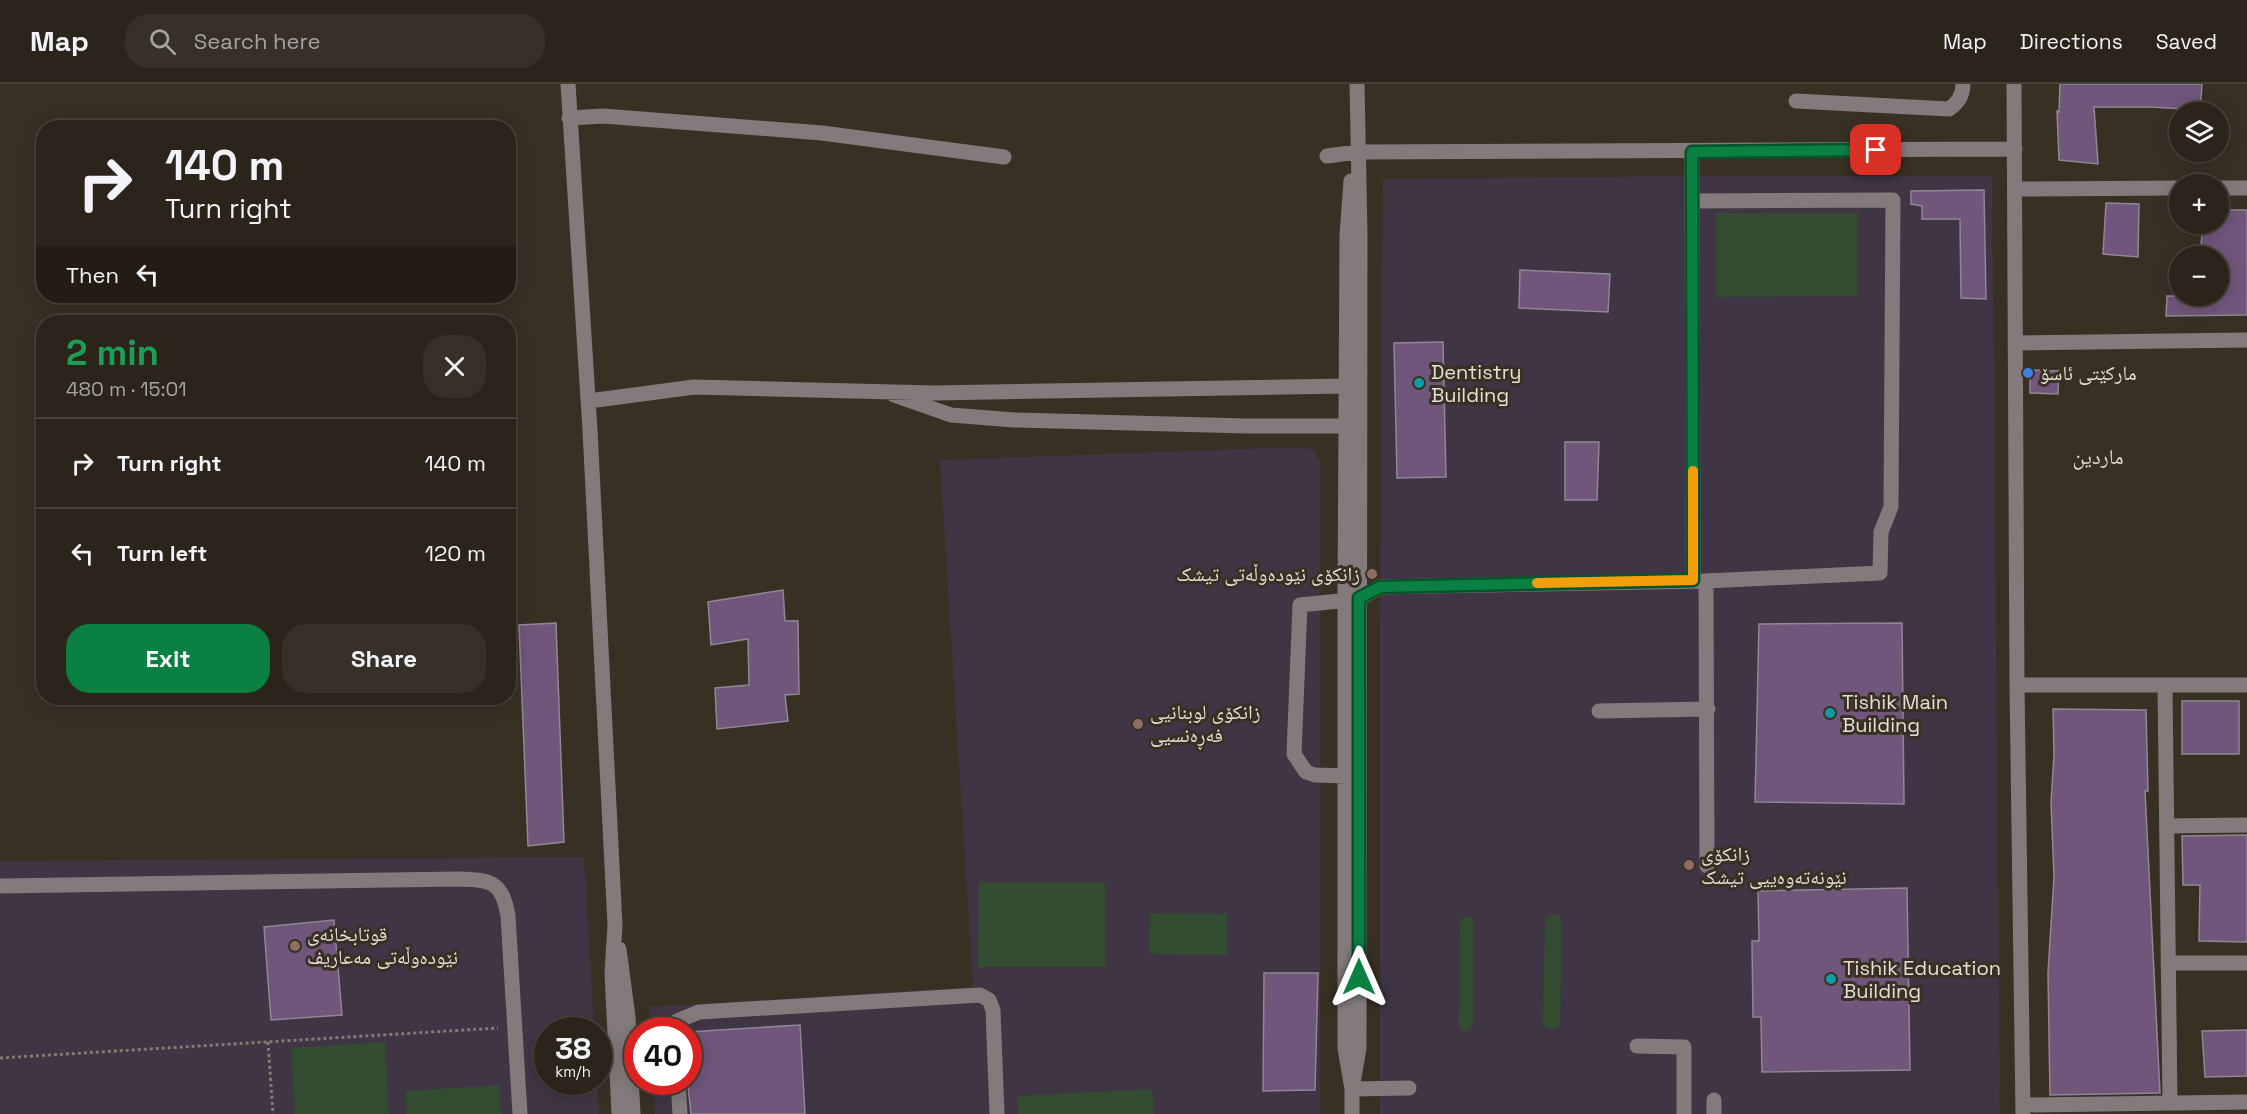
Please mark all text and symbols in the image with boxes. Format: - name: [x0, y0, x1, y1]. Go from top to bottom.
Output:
- search box: [125, 14, 545, 68]
- text: Map: [30, 23, 89, 59]
- icon: search: [146, 25, 179, 58]
- text: Search here: [194, 27, 321, 55]
- text: Map: [1943, 28, 1987, 55]
- text: Directions: [2020, 28, 2123, 55]
- text: Saved: [2156, 28, 2217, 55]
- map controls: [2169, 102, 2229, 306]
- button: layers: [2169, 102, 2229, 162]
- pin: [1850, 124, 1901, 175]
- icon: arrive: [1859, 133, 1892, 166]
- text: 140 m: [165, 139, 284, 192]
- icon: right: [66, 144, 144, 222]
- button: +: [2169, 174, 2229, 234]
- text: Turn right: [165, 191, 292, 226]
- button: −: [2169, 246, 2229, 306]
- icon: left: [131, 258, 164, 291]
- text: Then: [66, 261, 119, 289]
- text: 2 min: [66, 330, 159, 376]
- button: close: [423, 335, 486, 398]
- place label: Dentistry Building: [1431, 359, 1521, 408]
- place label: مارکێتی ئاسۆ: [2040, 360, 2137, 386]
- marker: مارکێتی ئاسۆ: [2021, 366, 2035, 380]
- text: 480 m · 15:01: [66, 376, 187, 402]
- marker: Dentistry Building: [1412, 376, 1426, 390]
- district label: ماردین: [2072, 443, 2124, 470]
- icon: right: [66, 447, 99, 480]
- text: Turn right: [117, 449, 222, 477]
- text: 140 m: [424, 449, 486, 477]
- icon: left: [66, 537, 99, 570]
- text: Turn left: [117, 539, 207, 567]
- text: 120 m: [425, 539, 486, 567]
- place label: زانکۆی نێودەوڵەتی تیشک: [1176, 561, 1360, 587]
- marker: زانکۆی نێودەوڵەتی تیشک: [1365, 567, 1379, 581]
- button: Exit: [66, 624, 270, 693]
- button: Share: [282, 624, 486, 693]
- place label: Tishik Main Building: [1842, 689, 1948, 738]
- place label: زانکۆی لوبنانیی فەڕەنسیی: [1150, 699, 1260, 751]
- marker: Tishik Main Building: [1823, 706, 1837, 720]
- marker: زانکۆی لوبنانیی فەڕەنسیی: [1131, 717, 1145, 731]
- place label: زانکۆی نێونەتەوەییی تیشک: [1701, 841, 1847, 890]
- marker: زانکۆی نێونەتەوەییی تیشک: [1682, 858, 1696, 872]
- place label: قوتابخانەی نێودەوڵەتی مەعاریف: [307, 921, 458, 970]
- marker: قوتابخانەی نێودەوڵەتی مەعاریف: [288, 939, 302, 953]
- position arrow: [1327, 945, 1391, 1009]
- place label: Tishik Education Building: [1843, 955, 2001, 1004]
- marker: Tishik Education Building: [1824, 972, 1838, 986]
- speed limit sign: 40: [624, 1017, 702, 1095]
- text: 38: [555, 1029, 591, 1068]
- text: km/h: [555, 1062, 591, 1081]

